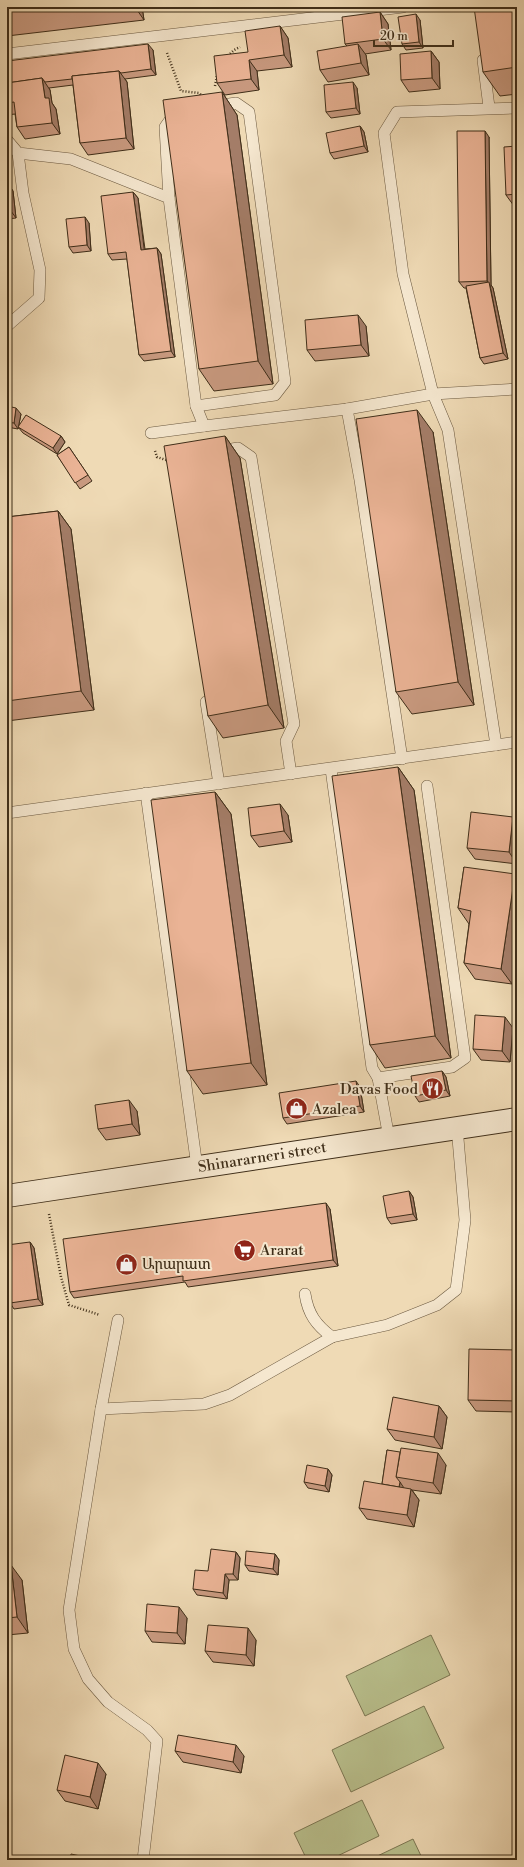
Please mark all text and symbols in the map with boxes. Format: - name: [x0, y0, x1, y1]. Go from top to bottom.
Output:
- scale bar: [374, 22, 453, 48]
- text: 20 m: [380, 29, 408, 44]
- restaurant icon: Davas Food: [420, 1076, 446, 1102]
- place label: Davas Food: [340, 1080, 418, 1099]
- shop icon: Azalea: [283, 1096, 309, 1122]
- place label: Azalea: [311, 1100, 357, 1119]
- street label: Shinararneri street: [196, 1138, 328, 1177]
- supermarket icon: Ararat: [231, 1237, 257, 1263]
- place label: Ararat: [259, 1241, 304, 1260]
- shop icon: Արարատ: [114, 1251, 140, 1277]
- place label: Արարատ: [142, 1255, 211, 1274]

